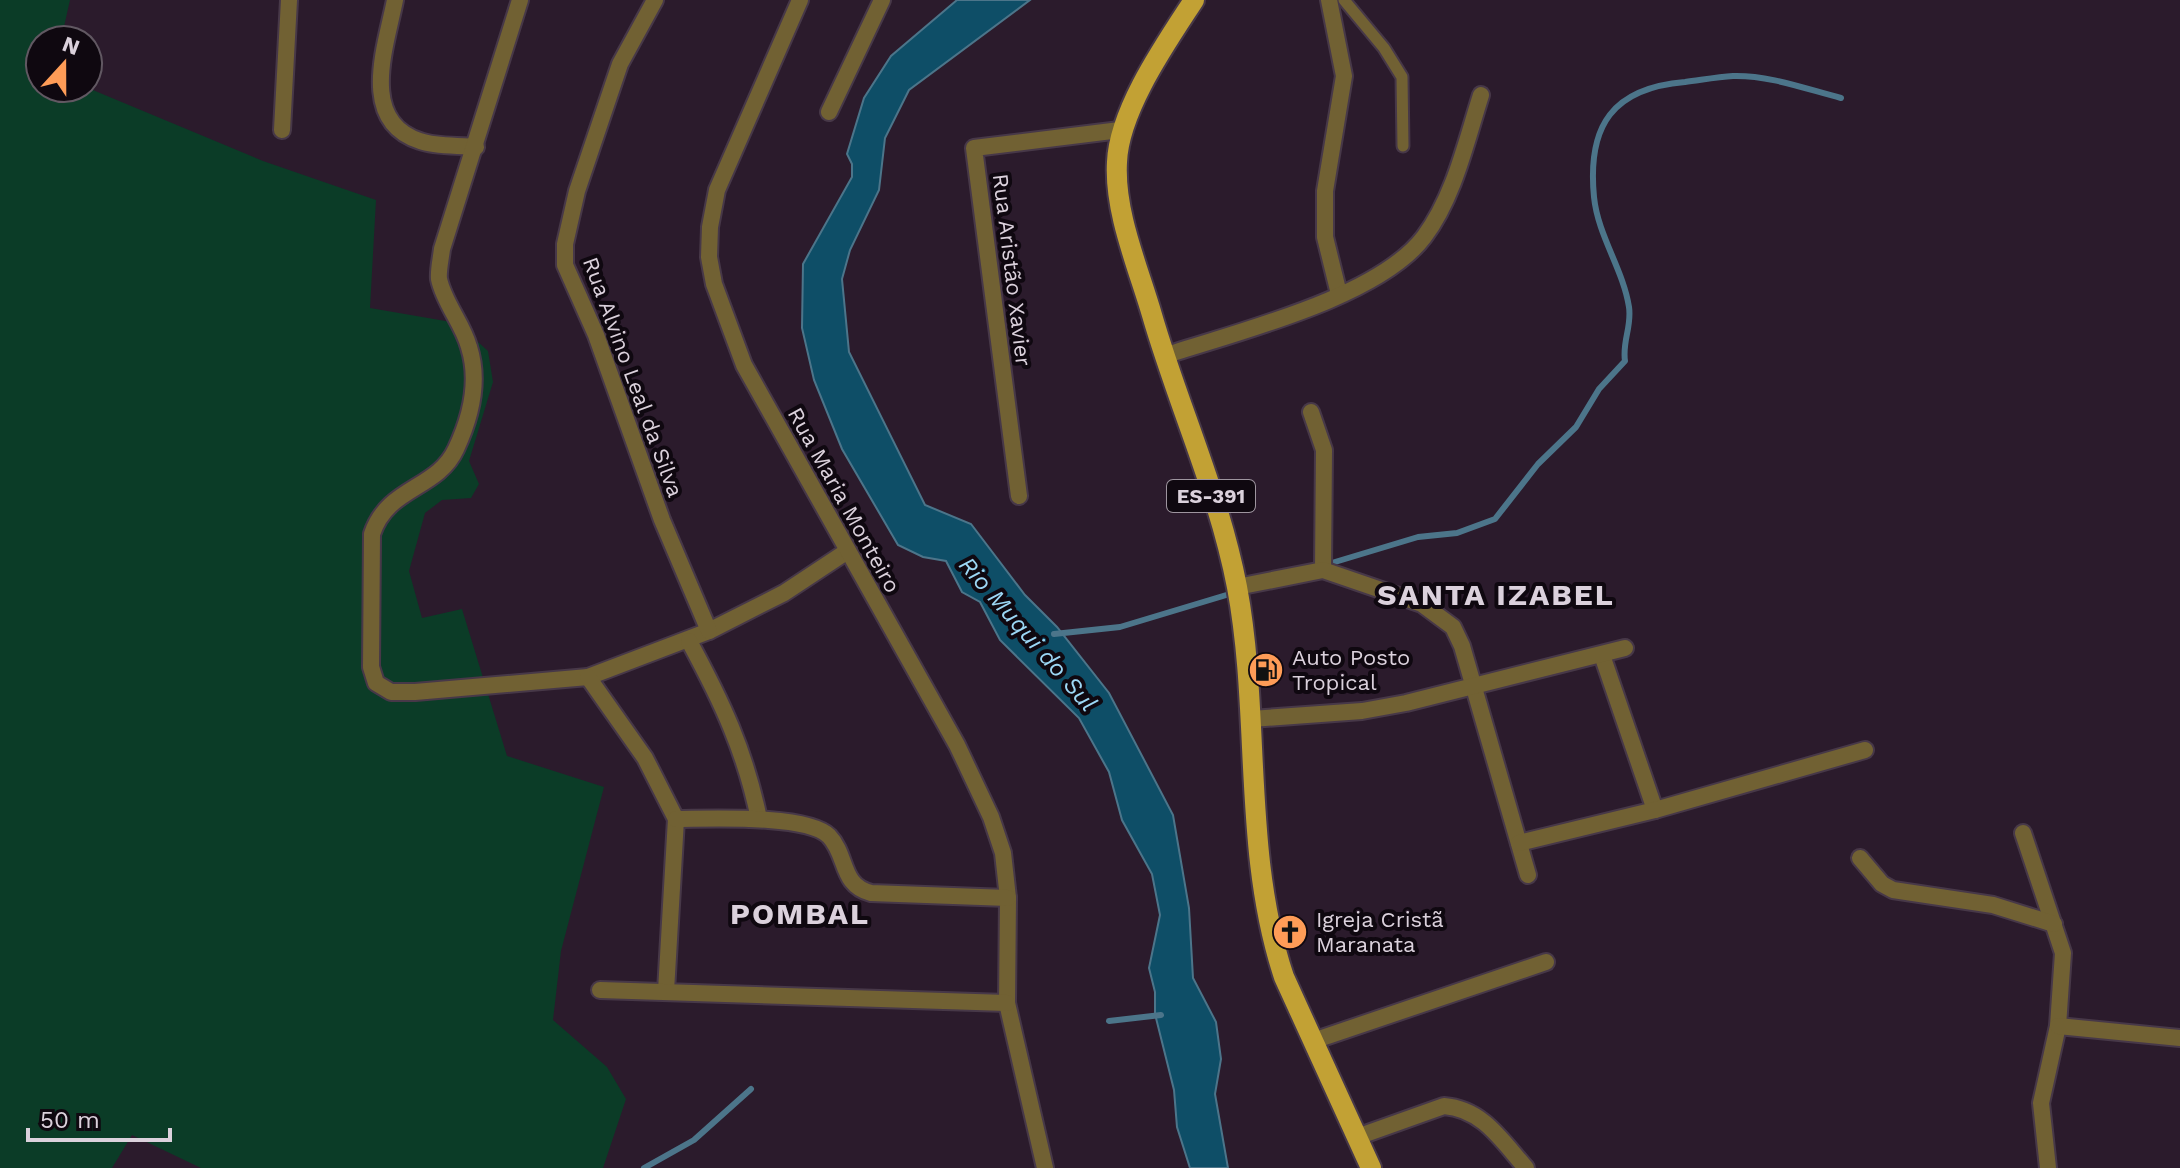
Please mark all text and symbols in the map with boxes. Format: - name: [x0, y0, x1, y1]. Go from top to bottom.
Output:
- north arrow: [24, 24, 104, 104]
- text: N: [59, 31, 83, 60]
- street label: Rua Aristão Xavier: [988, 172, 1036, 368]
- street label: Rua Alvino Leal da Silva: [578, 254, 688, 500]
- street label: Rua Maria Monteiro: [783, 403, 905, 597]
- road number: ES-391: [1167, 480, 1255, 512]
- water label: Rio Muqui do Sul: [953, 551, 1103, 717]
- district label: SANTA IZABEL: [1377, 577, 1615, 612]
- place label: Auto Posto Tropical: [1292, 645, 1410, 695]
- fuel station icon: Auto Posto Tropical: [1247, 651, 1285, 689]
- district label: POMBAL: [730, 896, 870, 931]
- place label: Igreja Cristã Maranata: [1316, 907, 1444, 957]
- church icon: Igreja Cristã Maranata: [1271, 913, 1309, 951]
- scale bar: [28, 1092, 170, 1142]
- text: 50 m: [40, 1106, 100, 1134]

